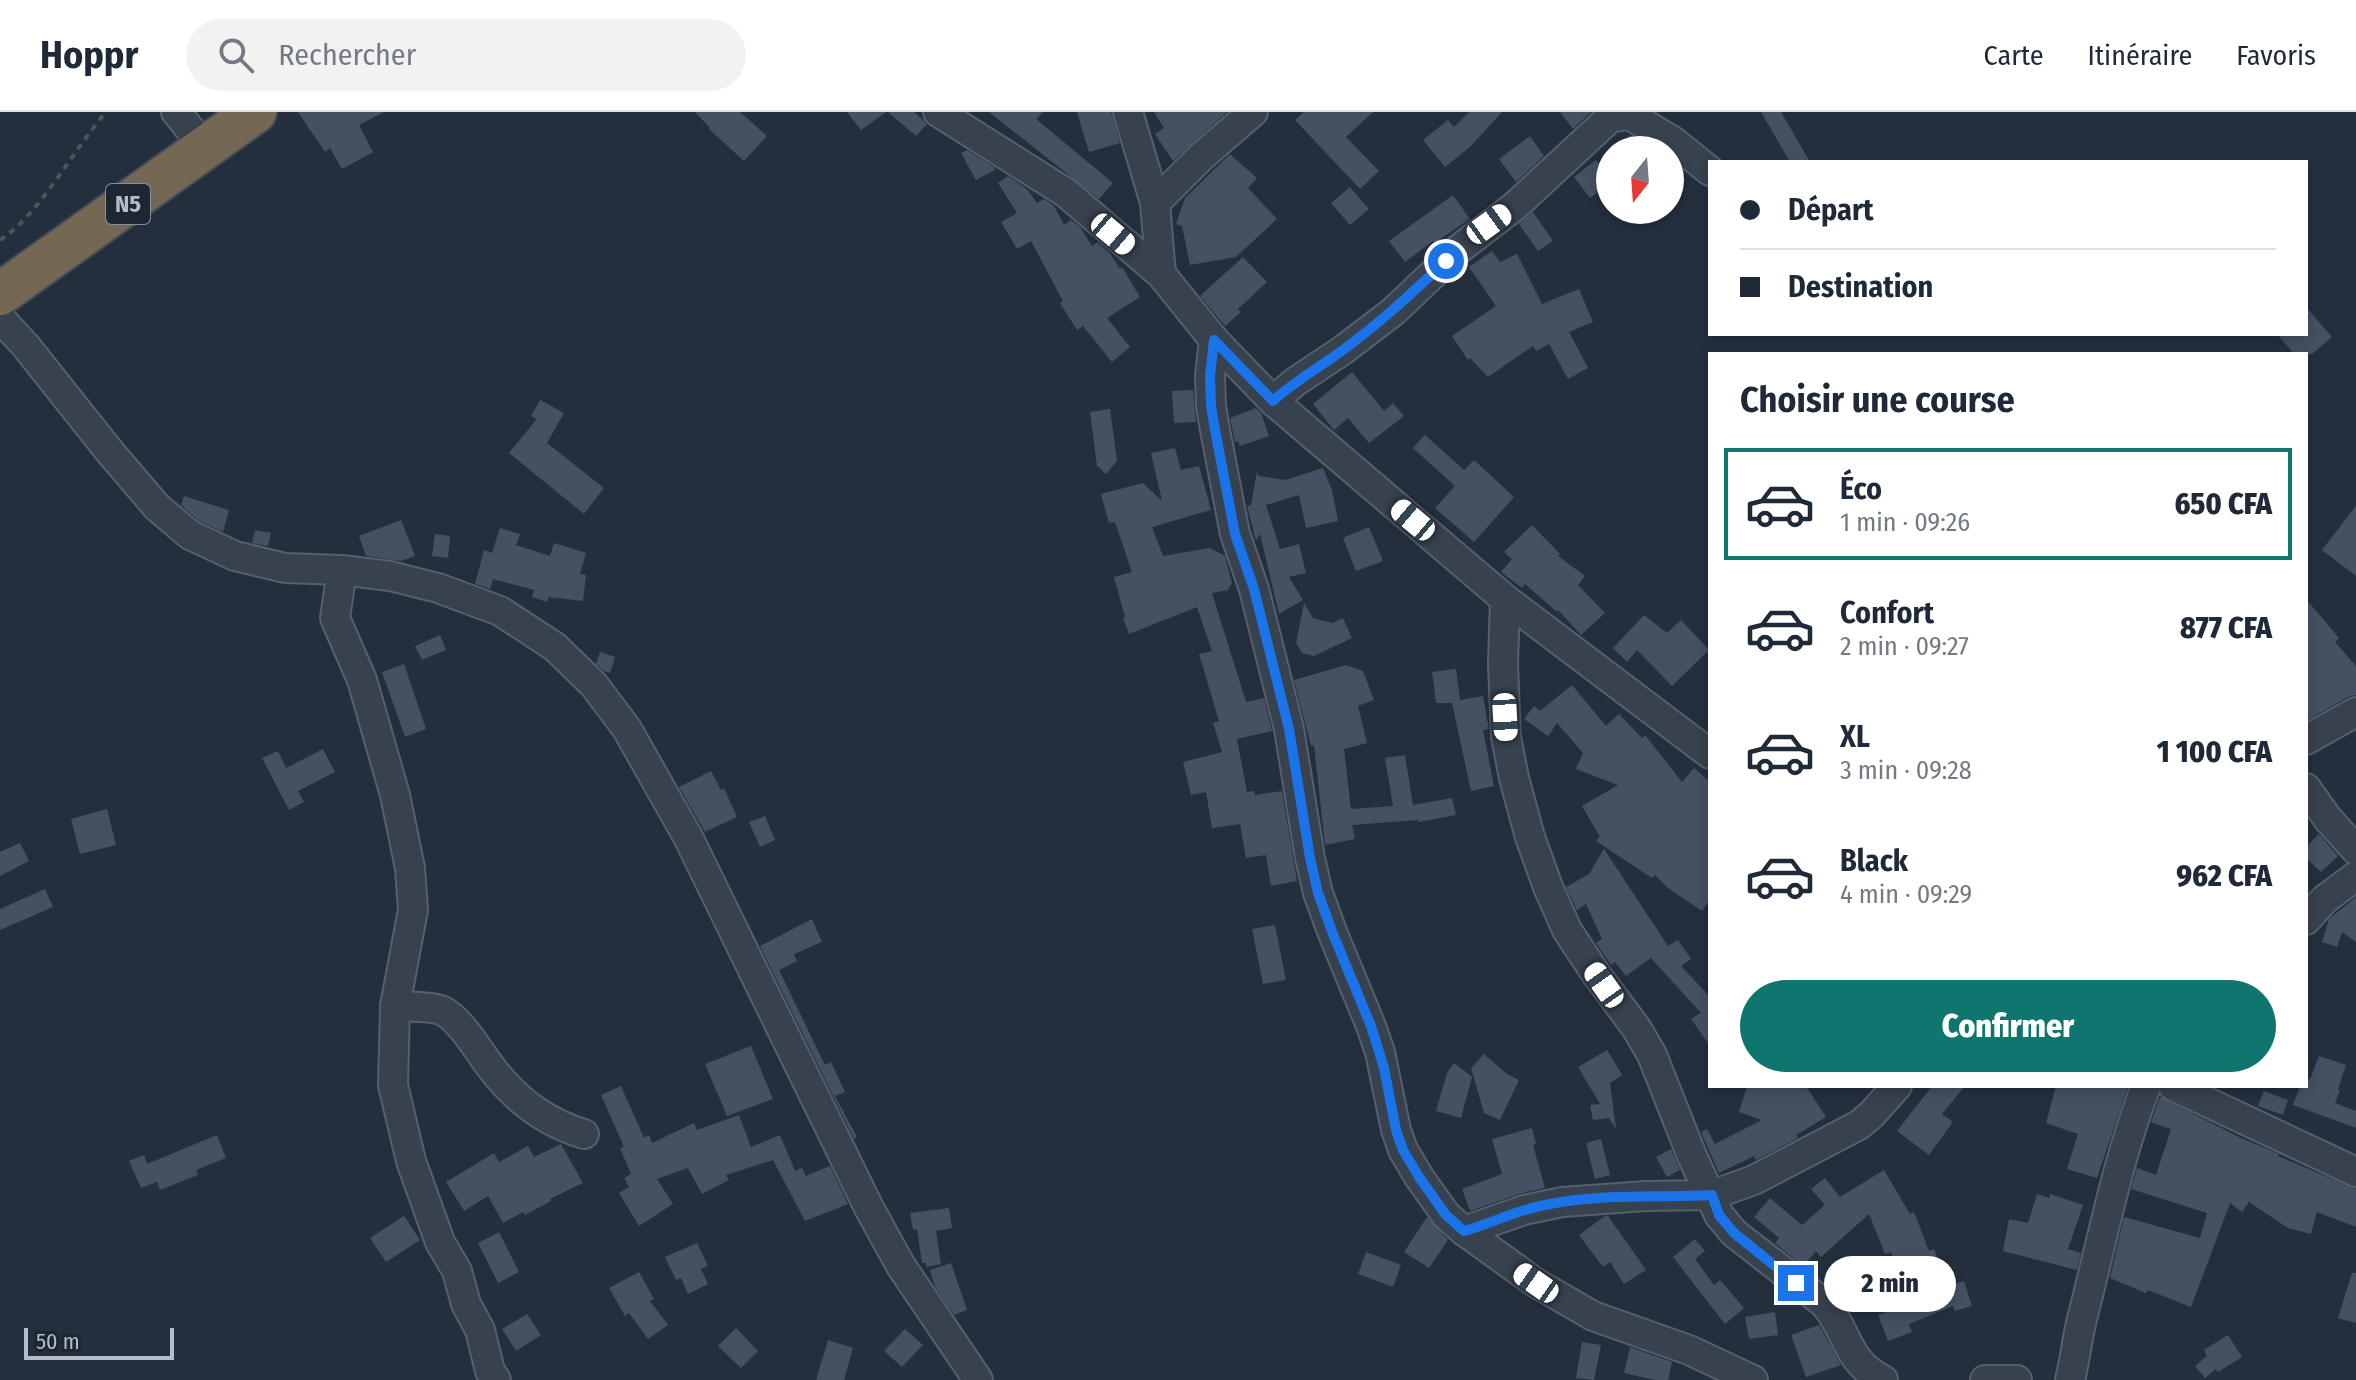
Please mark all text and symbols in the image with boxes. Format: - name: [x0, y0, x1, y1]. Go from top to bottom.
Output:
- search box: [186, 19, 746, 91]
- text: Hoppr: [40, 32, 138, 78]
- icon: search: [214, 33, 258, 77]
- text: Rechercher: [278, 37, 416, 73]
- text: Carte: [1984, 39, 2044, 72]
- text: Itinéraire: [2088, 39, 2192, 72]
- text: Favoris: [2236, 39, 2316, 72]
- north arrow: [1596, 136, 1684, 224]
- map controls: [1596, 136, 1684, 224]
- road number: N5: [106, 184, 150, 224]
- text: Départ: [1788, 192, 1874, 228]
- car: [1463, 200, 1515, 248]
- car: [1087, 209, 1139, 259]
- route start: [1428, 243, 1464, 279]
- text: Destination: [1788, 269, 1933, 305]
- text: Choisir une course: [1740, 378, 2015, 422]
- icon: car: [1744, 468, 1816, 540]
- text: Éco: [1840, 471, 1882, 507]
- text: 650 CFA: [2174, 486, 2272, 522]
- car: [1387, 495, 1439, 545]
- text: 1 min · 09:26: [1840, 507, 1970, 538]
- icon: car: [1744, 592, 1816, 664]
- text: Confort: [1840, 595, 1934, 631]
- text: 877 CFA: [2180, 610, 2272, 646]
- text: 2 min · 09:27: [1840, 631, 1969, 662]
- car: [1492, 692, 1518, 742]
- icon: car: [1744, 716, 1816, 788]
- text: XL: [1840, 719, 1870, 755]
- text: 1 100 CFA: [2157, 734, 2272, 770]
- text: 3 min · 09:28: [1840, 755, 1972, 786]
- icon: car: [1744, 840, 1816, 912]
- text: Black: [1840, 843, 1908, 879]
- text: 962 CFA: [2176, 858, 2272, 894]
- text: 4 min · 09:29: [1840, 879, 1972, 910]
- car: [1580, 958, 1628, 1012]
- button: Confirmer: [1740, 980, 2276, 1072]
- callout: 2 min: [1824, 1255, 1956, 1311]
- car: [1509, 1259, 1563, 1307]
- route end: [1778, 1265, 1814, 1301]
- text: 2 min: [1861, 1268, 1919, 1299]
- scale bar: [24, 1324, 174, 1360]
- text: 50 m: [36, 1328, 80, 1355]

